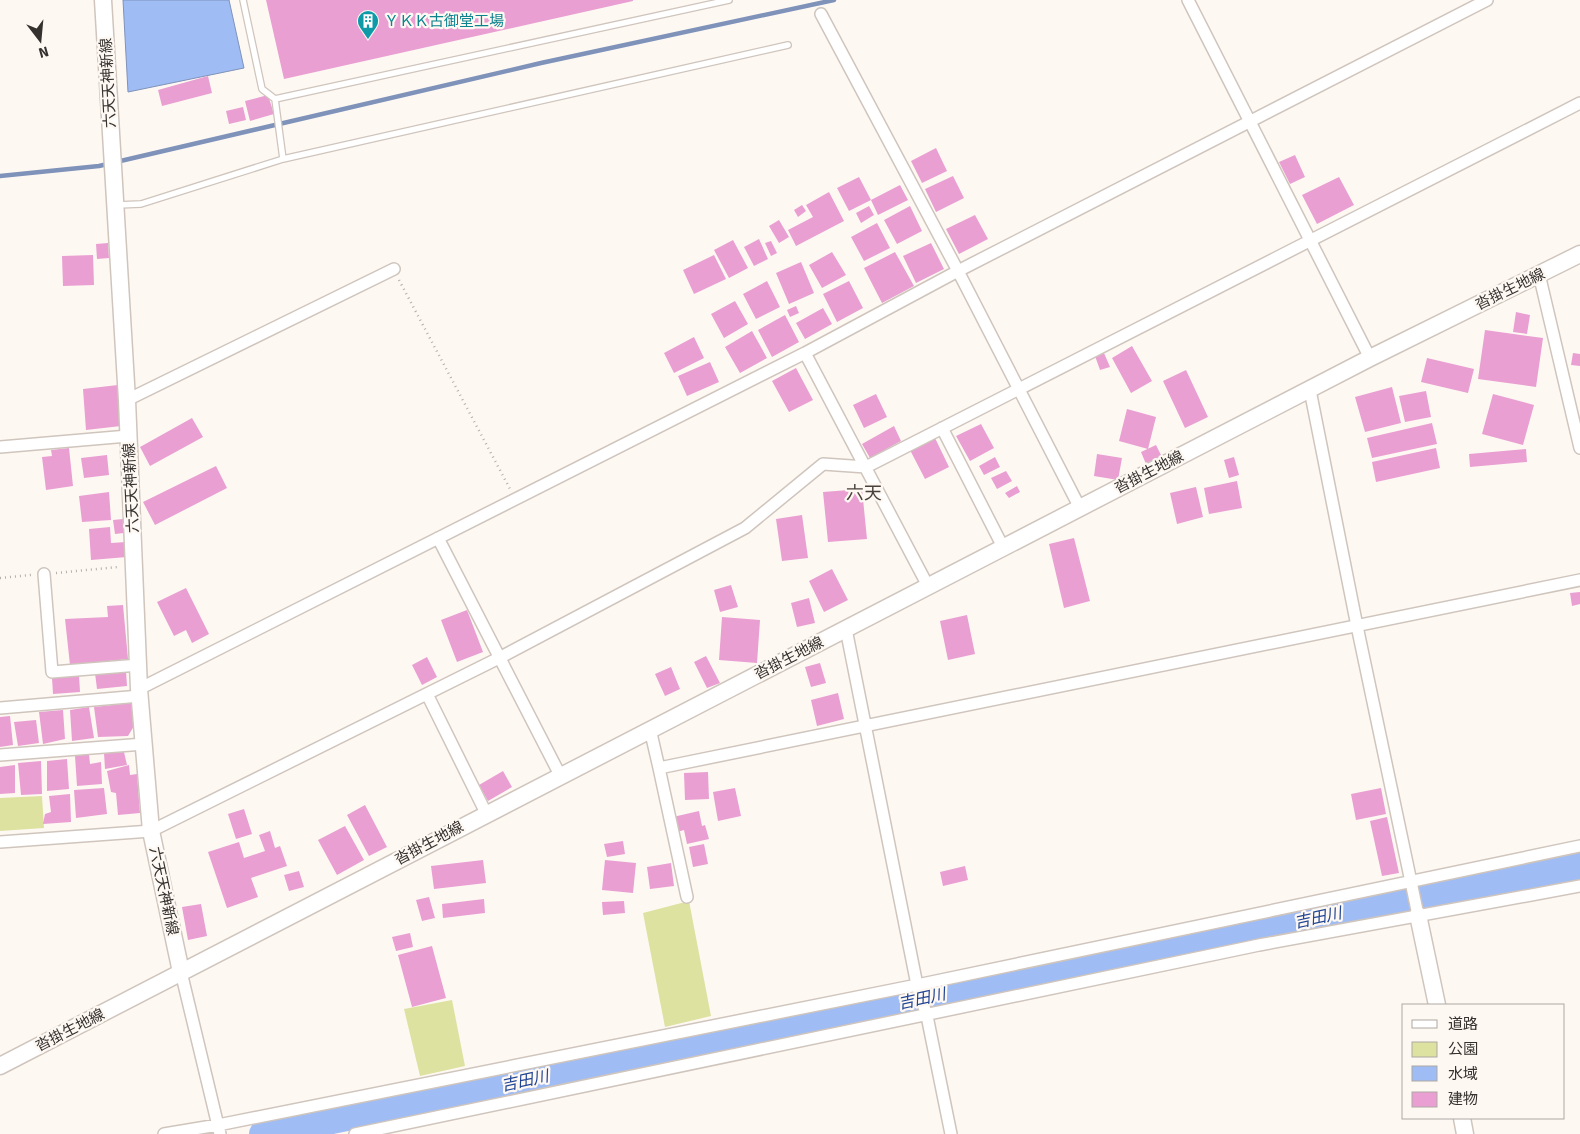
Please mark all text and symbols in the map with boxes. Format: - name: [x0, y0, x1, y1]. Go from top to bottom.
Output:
- building icon: ＹＫＫ古御堂工場: [356, 9, 380, 40]
- place label: ＹＫＫ古御堂工場: [384, 12, 504, 30]
- north arrow: [15, 15, 65, 65]
- street label: 六天天神新線: [97, 38, 119, 128]
- text: N: [36, 43, 50, 62]
- street label: 沓掛生地線: [1472, 264, 1548, 314]
- street label: 六天天神新線: [120, 443, 142, 533]
- street label: 沓掛生地線: [1111, 447, 1187, 497]
- district label: 六天: [846, 482, 882, 504]
- street label: 沓掛生地線: [751, 633, 827, 683]
- street label: 沓掛生地線: [392, 817, 466, 869]
- street label: 六天天神新線: [146, 845, 182, 937]
- water label: 吉田川: [1292, 903, 1346, 933]
- water label: 吉田川: [896, 984, 950, 1014]
- legend: [1402, 1004, 1565, 1119]
- street label: 沓掛生地線: [32, 1005, 108, 1055]
- text: 道路: [1448, 1015, 1478, 1033]
- text: 公園: [1448, 1040, 1478, 1058]
- text: 水域: [1448, 1065, 1478, 1083]
- water label: 吉田川: [499, 1066, 553, 1096]
- text: 建物: [1448, 1090, 1478, 1108]

